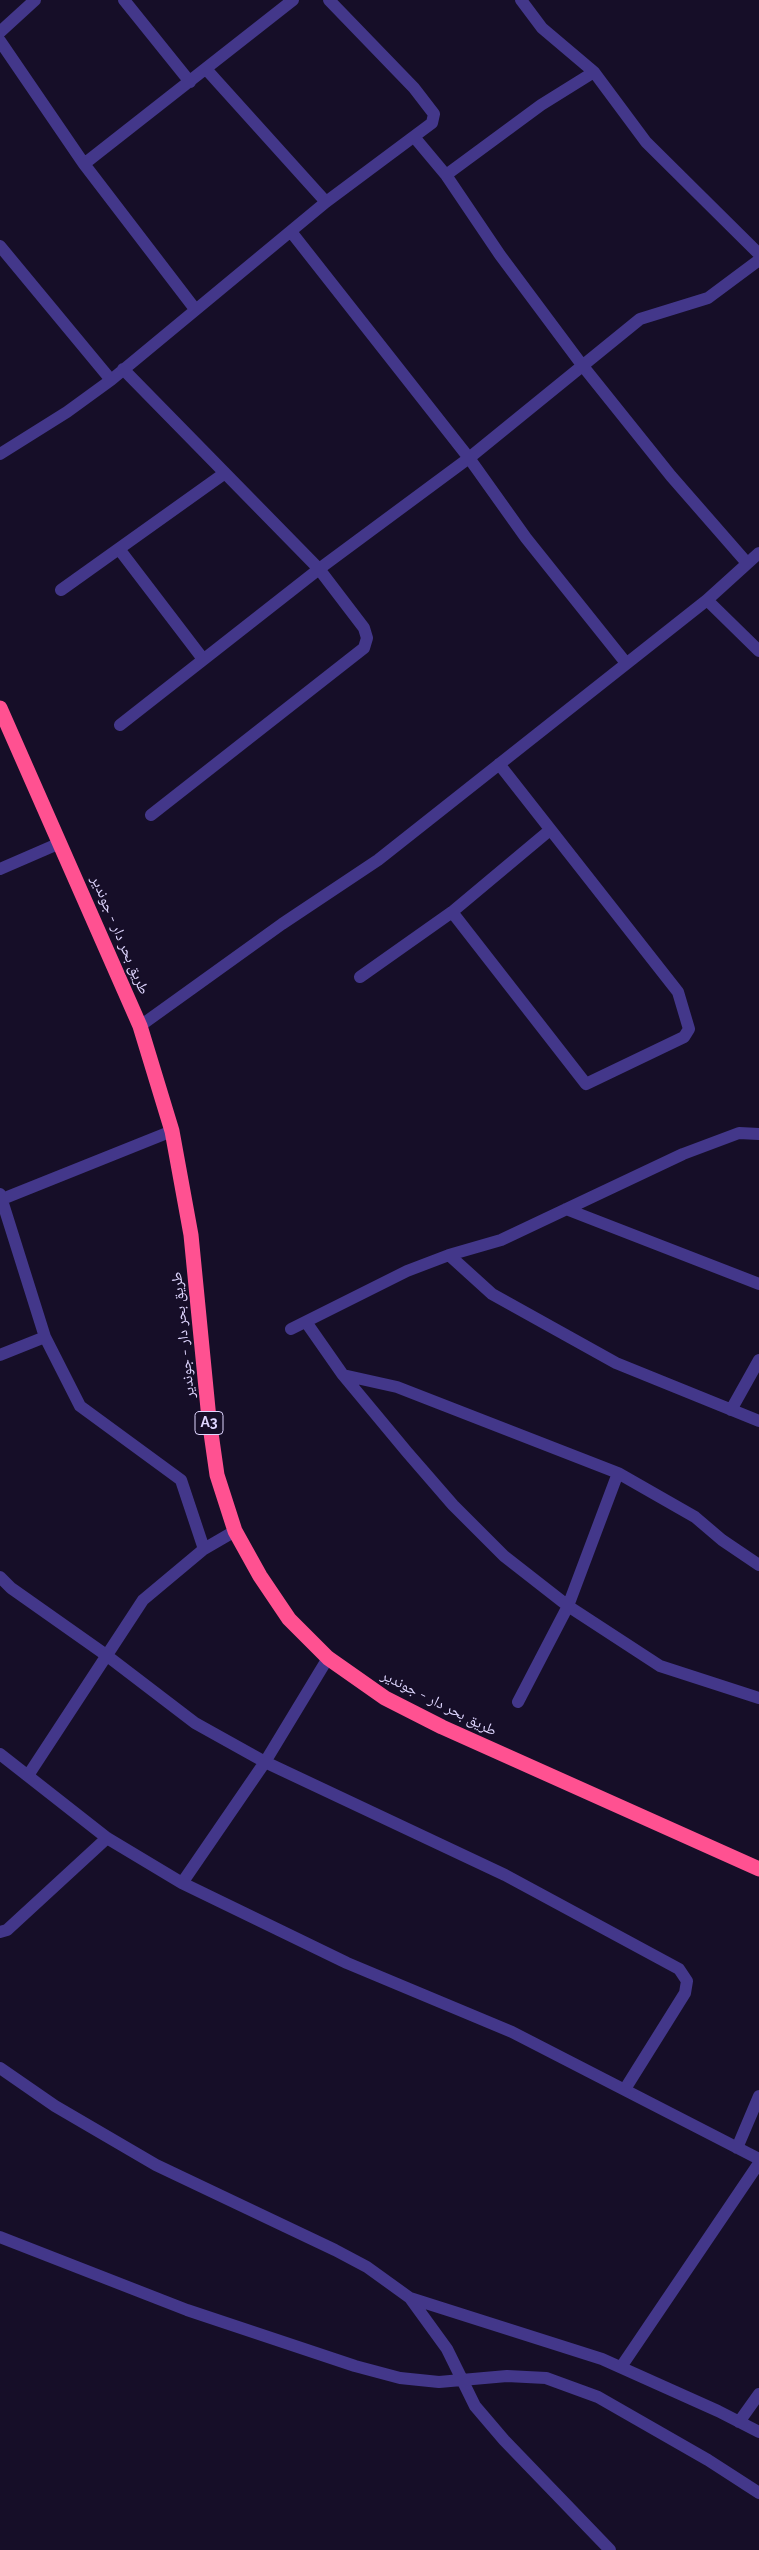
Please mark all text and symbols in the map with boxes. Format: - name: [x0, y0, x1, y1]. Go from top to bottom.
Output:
- street label: طريق بحر دار - جوندير: [87, 873, 153, 997]
- street label: طريق بحر دار - جوندير: [167, 1271, 199, 1399]
- road number: A3: [195, 1412, 223, 1435]
- street label: طريق بحر دار - جوندير: [378, 1666, 500, 1740]

